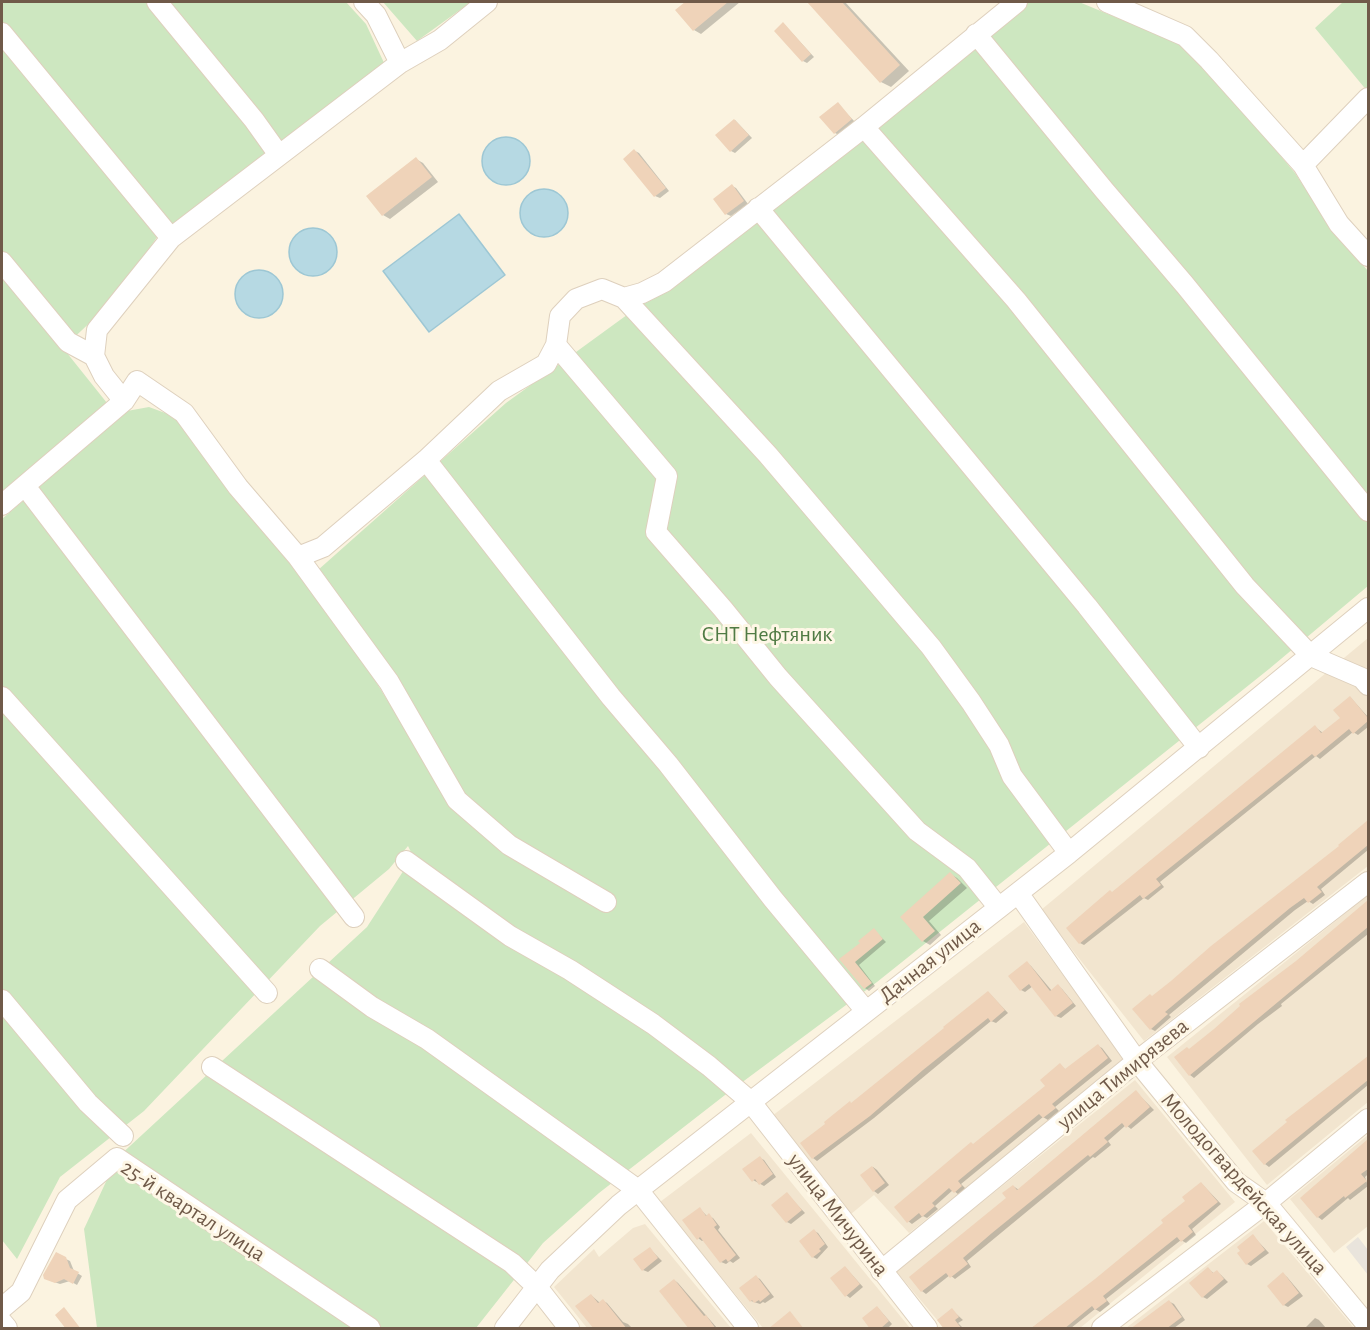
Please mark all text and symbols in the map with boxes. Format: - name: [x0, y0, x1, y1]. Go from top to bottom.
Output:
- park label: СНТ Нефтяник: [702, 621, 832, 647]
- street label: Дачная улица: [874, 913, 986, 1009]
- street label: улица Тимирязева: [1052, 1013, 1194, 1135]
- street label: Молодогвардейская улица: [1155, 1087, 1333, 1281]
- street label: улица Мичурина: [782, 1148, 894, 1282]
- street label: 25-й квартал улица: [116, 1154, 270, 1268]

